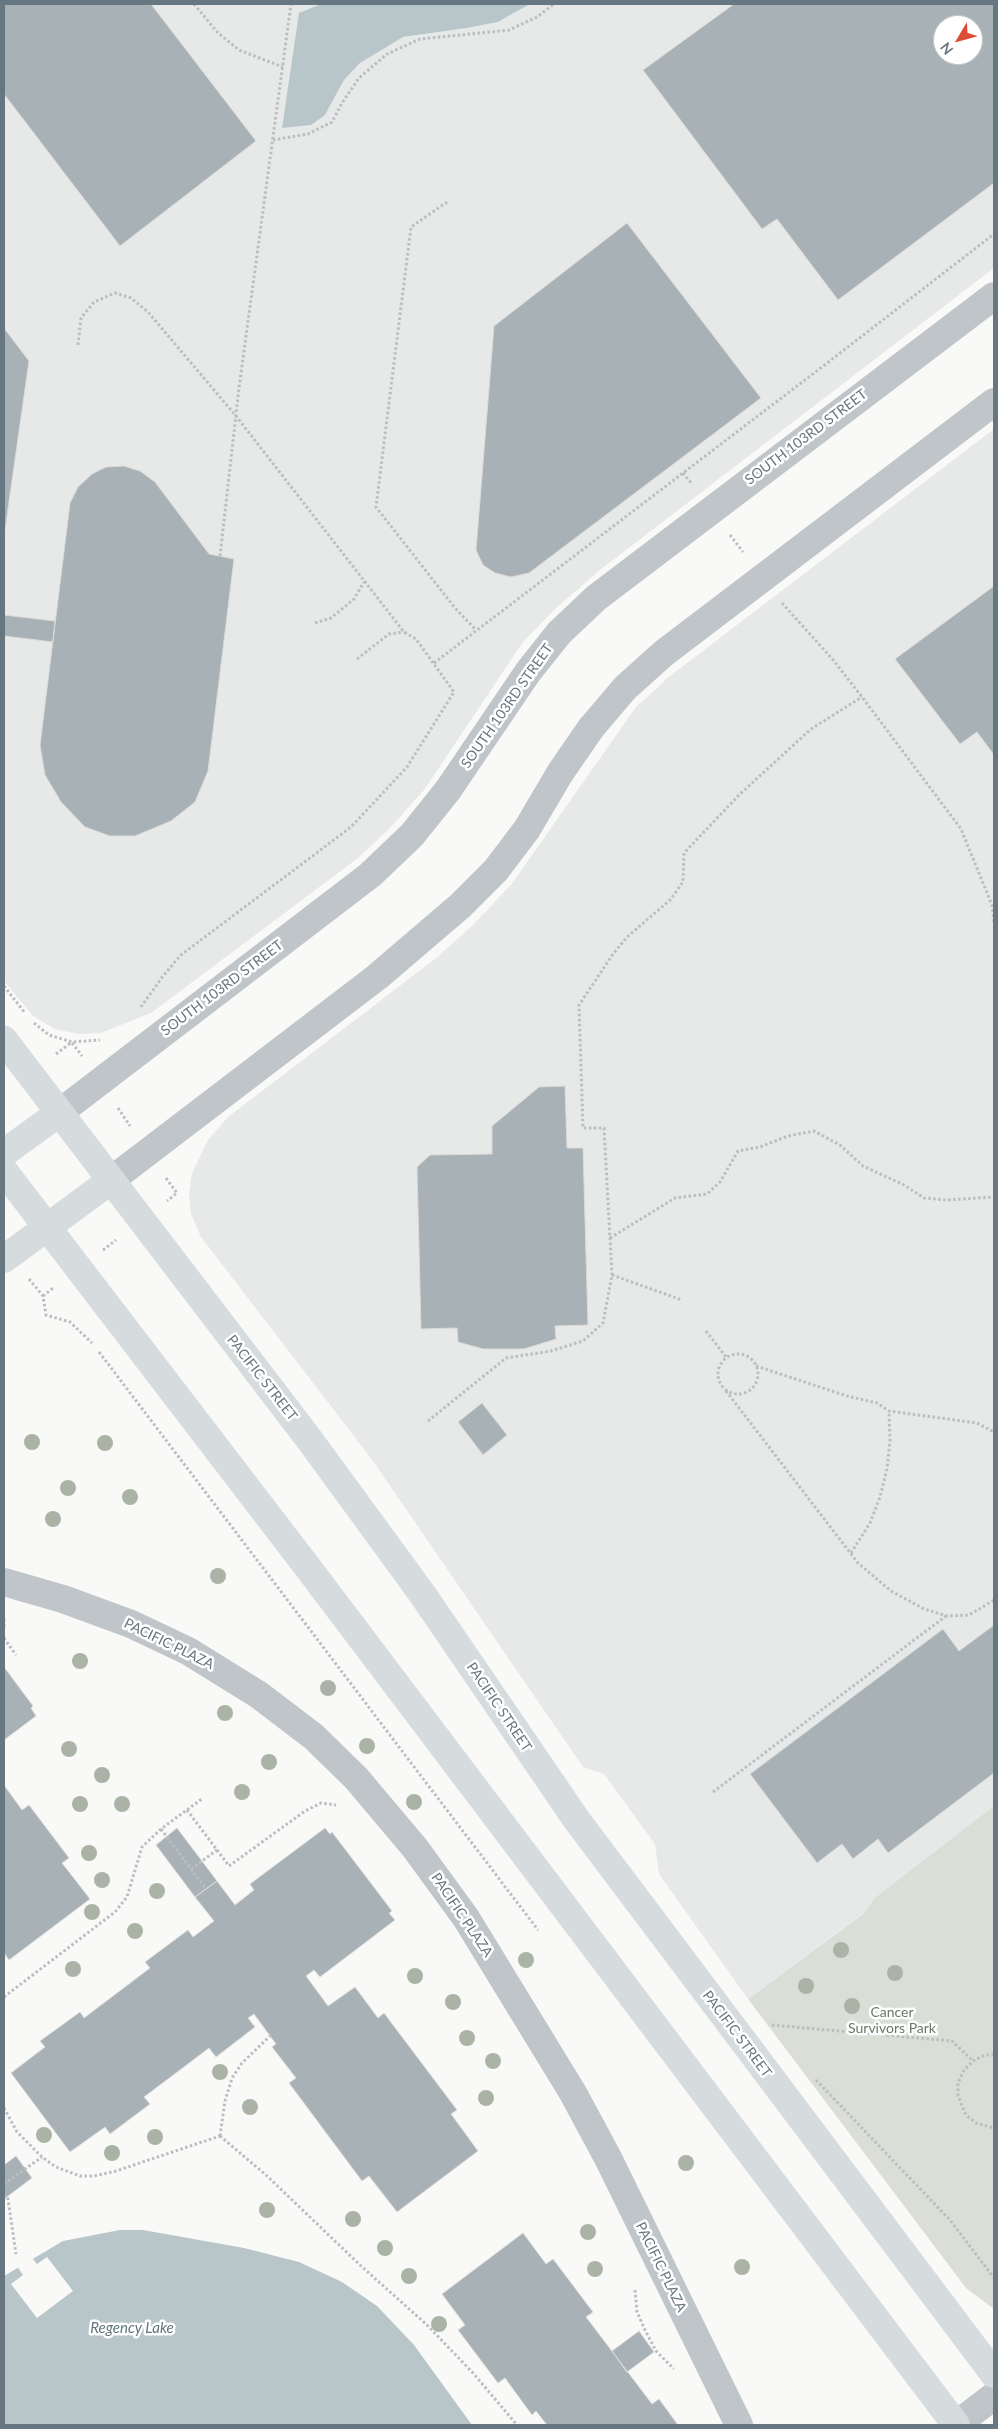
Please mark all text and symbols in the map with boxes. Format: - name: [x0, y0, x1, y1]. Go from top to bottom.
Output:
- north arrow: [933, 15, 983, 65]
- text: N: [936, 39, 956, 58]
- street label: SOUTH 103RD STREET: [742, 386, 870, 488]
- street label: SOUTH 103RD STREET: [458, 641, 556, 771]
- street label: SOUTH 103RD STREET: [158, 937, 286, 1039]
- street label: PACIFIC STREET: [223, 1332, 301, 1424]
- street label: PACIFIC PLAZA: [121, 1615, 217, 1673]
- street label: PACIFIC STREET: [463, 1659, 535, 1755]
- street label: PACIFIC PLAZA: [428, 1870, 496, 1960]
- street label: PACIFIC STREET: [699, 1987, 775, 2081]
- park label: Cancer Survivors Park: [848, 2004, 936, 2036]
- street label: PACIFIC PLAZA: [632, 2219, 690, 2315]
- water label: Regency Lake: [90, 2319, 174, 2337]

